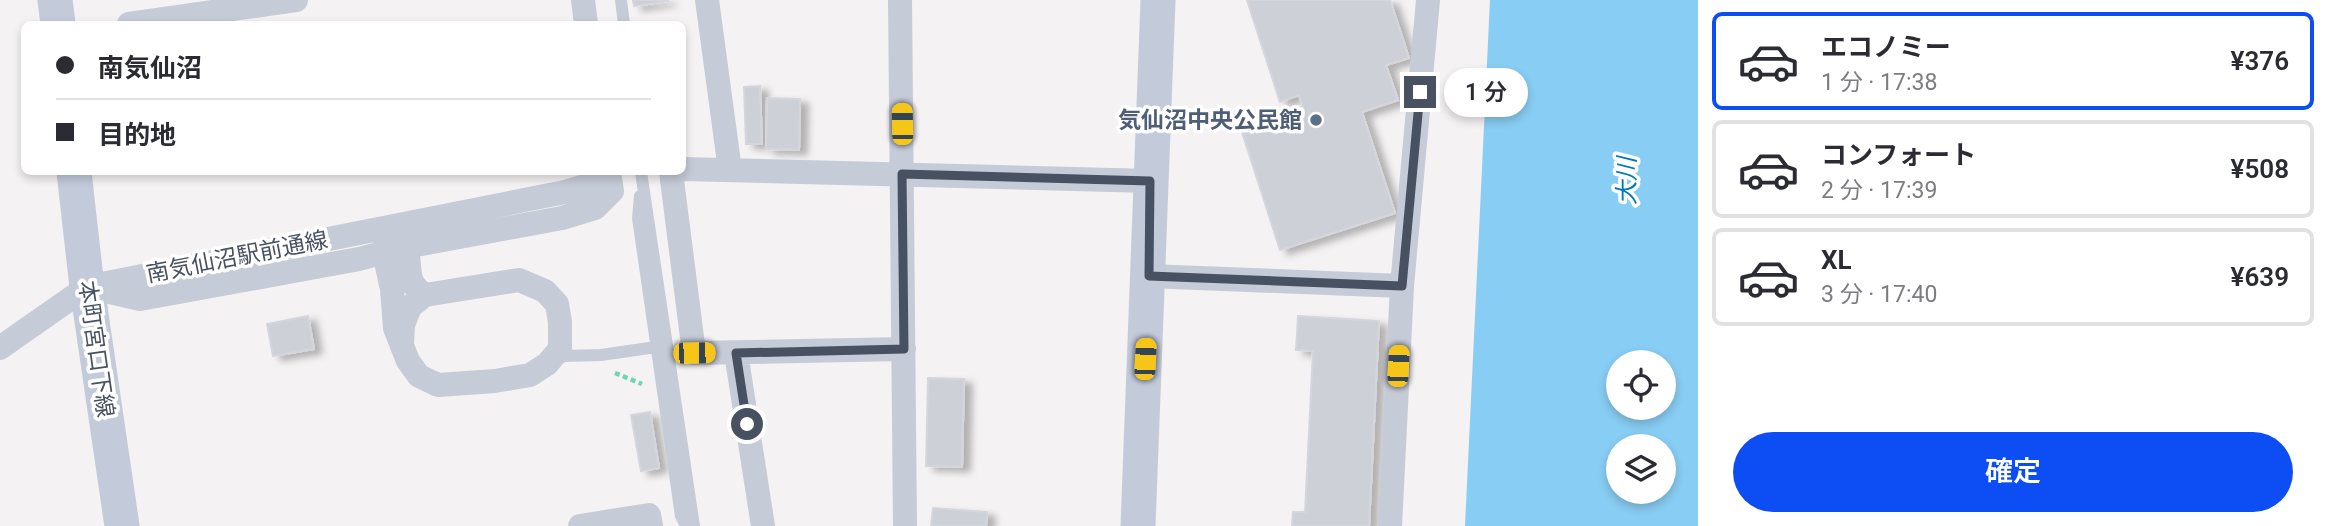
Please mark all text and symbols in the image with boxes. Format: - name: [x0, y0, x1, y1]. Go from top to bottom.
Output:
- icon: car: [1737, 30, 1800, 93]
- text: エコノミー: [1821, 32, 1951, 62]
- text: ¥376: [2231, 46, 2289, 76]
- text: 南気仙沼: [98, 53, 202, 83]
- callout: 1 分: [1444, 68, 1528, 116]
- text: 1 分 · 17:38: [1821, 69, 1937, 96]
- route end: [1404, 76, 1436, 108]
- text: 1 分: [1465, 79, 1507, 106]
- car: [892, 103, 913, 145]
- place label: 気仙沼中央公民館: [1118, 107, 1302, 134]
- marker: 気仙沼中央公民館: [1308, 112, 1324, 128]
- text: 目的地: [98, 120, 176, 150]
- icon: car: [1737, 138, 1800, 201]
- text: コンフォート: [1821, 140, 1976, 170]
- water label: 大川: [1613, 154, 1641, 205]
- text: ¥508: [2231, 154, 2289, 184]
- text: 2 分 · 17:39: [1821, 177, 1937, 204]
- street label: 南気仙沼駅前通線: [144, 226, 330, 288]
- text: XL: [1821, 245, 1852, 275]
- icon: car: [1737, 246, 1800, 309]
- text: ¥639: [2231, 262, 2289, 292]
- street label: 本町宮口下線: [73, 279, 119, 419]
- text: 3 分 · 17:40: [1821, 281, 1937, 308]
- car: [1134, 337, 1157, 381]
- car: [673, 342, 716, 364]
- car: [1387, 344, 1410, 388]
- map controls: [1606, 350, 1676, 504]
- button: locate: [1606, 350, 1676, 420]
- route start: [731, 408, 763, 440]
- button: 確定: [1733, 432, 2293, 512]
- button: layers: [1606, 434, 1676, 504]

